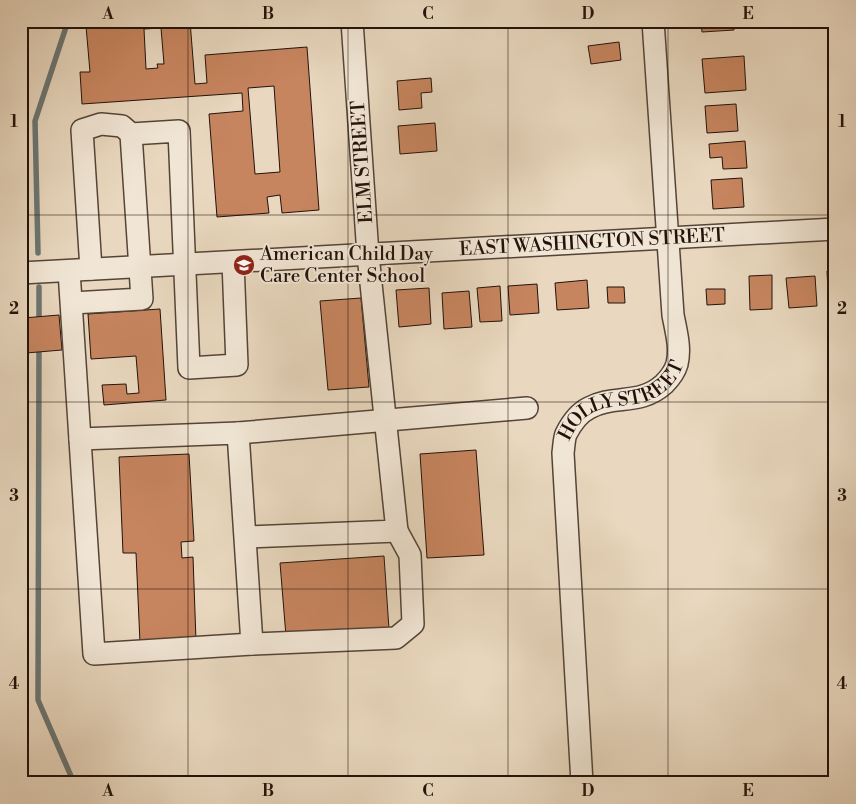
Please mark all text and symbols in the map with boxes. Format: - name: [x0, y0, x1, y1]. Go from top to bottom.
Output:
- text: A: [101, 4, 114, 24]
- text: B: [262, 4, 274, 24]
- text: C: [422, 4, 434, 24]
- text: D: [582, 4, 595, 24]
- text: E: [742, 4, 754, 24]
- street label: ELM STREET: [346, 100, 378, 224]
- text: 1: [10, 112, 18, 132]
- text: 1: [838, 112, 846, 132]
- street label: EAST WASHINGTON STREET: [459, 223, 726, 261]
- place label: American Child Day Care Center School: [259, 242, 434, 288]
- school or university icon: American Child Day Care Center School: [232, 253, 256, 277]
- text: 2: [9, 299, 19, 319]
- text: 2: [837, 299, 847, 319]
- street label: HOLLY STREET: [553, 357, 689, 445]
- text: 3: [9, 486, 19, 506]
- text: 3: [837, 486, 847, 506]
- text: 4: [9, 674, 20, 694]
- text: 4: [837, 674, 848, 694]
- text: A: [101, 781, 114, 801]
- text: B: [262, 781, 274, 801]
- text: C: [422, 781, 434, 801]
- text: D: [582, 781, 595, 801]
- text: E: [742, 781, 754, 801]

